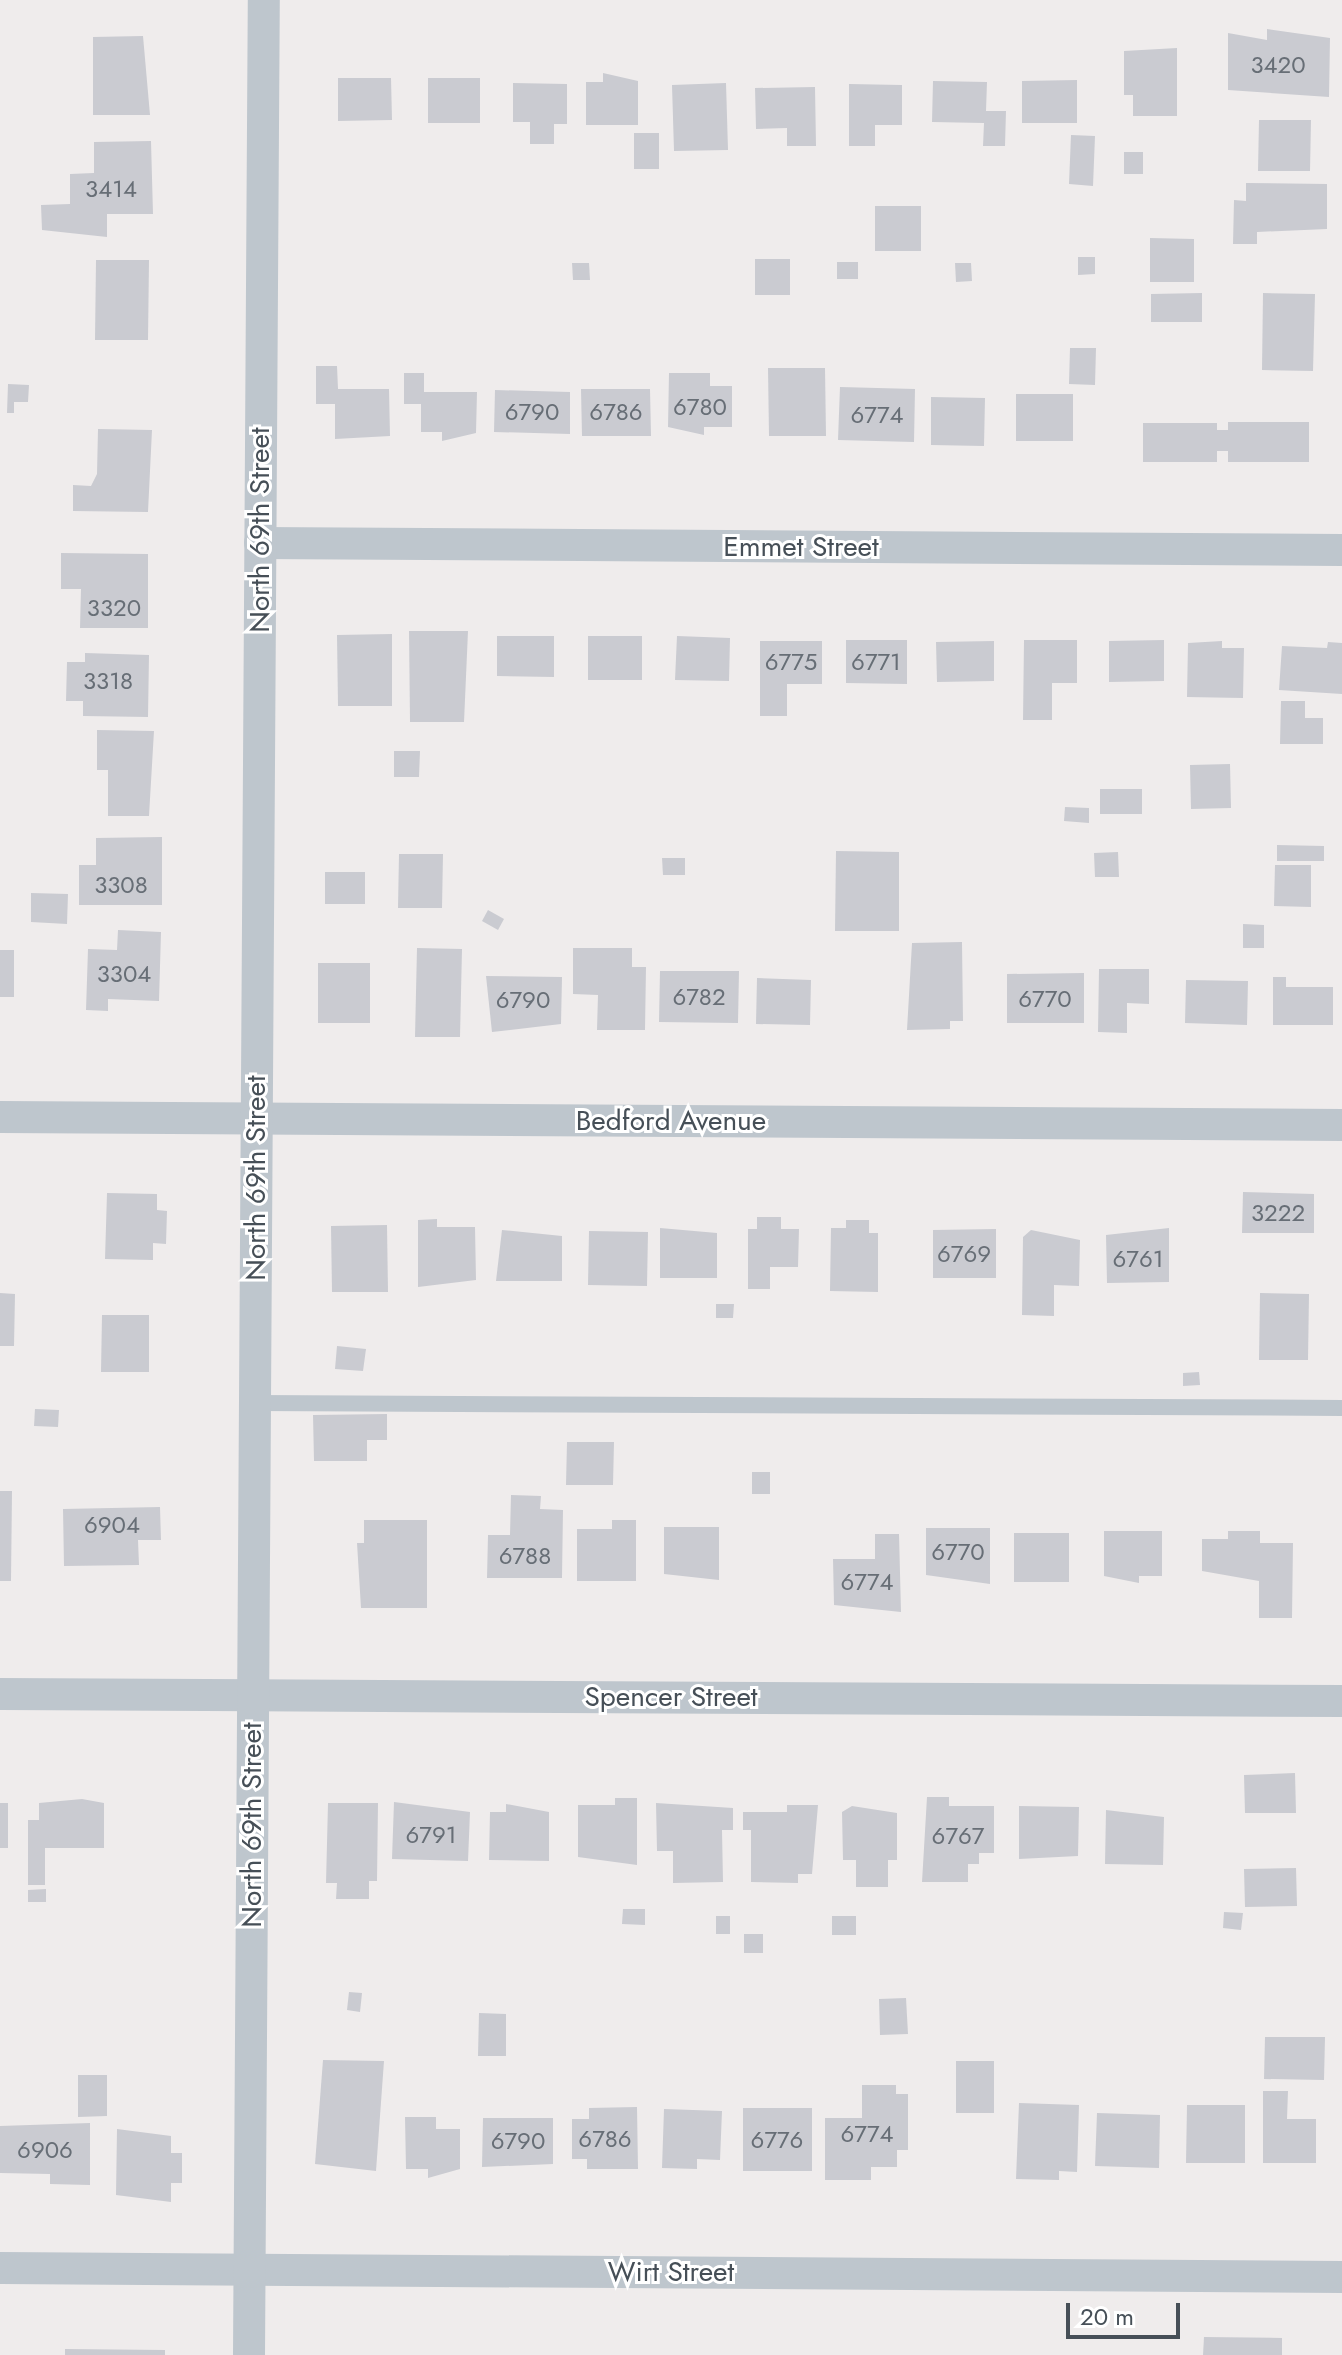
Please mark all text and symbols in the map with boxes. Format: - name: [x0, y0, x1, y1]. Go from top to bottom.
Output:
- house number: 3420: [1250, 51, 1306, 79]
- house number: 3414: [85, 175, 137, 203]
- house number: 6780: [673, 393, 727, 421]
- house number: 6790: [505, 398, 559, 426]
- house number: 6786: [589, 398, 643, 426]
- house number: 6774: [850, 401, 904, 429]
- street label: North 69th Street: [243, 427, 277, 633]
- street label: Emmet Street: [723, 530, 879, 564]
- house number: 3320: [87, 594, 141, 622]
- house number: 6775: [765, 648, 817, 676]
- house number: 6771: [851, 648, 901, 676]
- house number: 3318: [83, 667, 133, 695]
- house number: 3308: [94, 871, 148, 899]
- house number: 3304: [97, 960, 151, 988]
- house number: 6782: [672, 983, 726, 1011]
- house number: 6770: [1018, 985, 1072, 1013]
- house number: 6790: [496, 986, 550, 1014]
- street label: North 69th Street: [239, 1075, 273, 1281]
- street label: Bedford Avenue: [576, 1104, 766, 1138]
- house number: 3222: [1251, 1199, 1305, 1227]
- house number: 6769: [937, 1240, 991, 1268]
- house number: 6761: [1112, 1245, 1164, 1273]
- house number: 6904: [84, 1511, 140, 1539]
- house number: 6770: [931, 1538, 985, 1566]
- house number: 6788: [499, 1542, 551, 1570]
- house number: 6774: [840, 1568, 894, 1596]
- street label: Spencer Street: [584, 1680, 758, 1714]
- street label: North 69th Street: [235, 1722, 269, 1928]
- house number: 6791: [405, 1821, 457, 1849]
- house number: 6767: [932, 1822, 984, 1850]
- house number: 6774: [840, 2120, 894, 2148]
- house number: 6786: [578, 2125, 632, 2153]
- house number: 6776: [751, 2126, 803, 2154]
- house number: 6790: [491, 2127, 545, 2155]
- house number: 6906: [17, 2136, 73, 2164]
- street label: Wirt Street: [608, 2255, 734, 2289]
- scale bar: [1070, 2287, 1184, 2337]
- text: 20 m: [1080, 2299, 1134, 2334]

